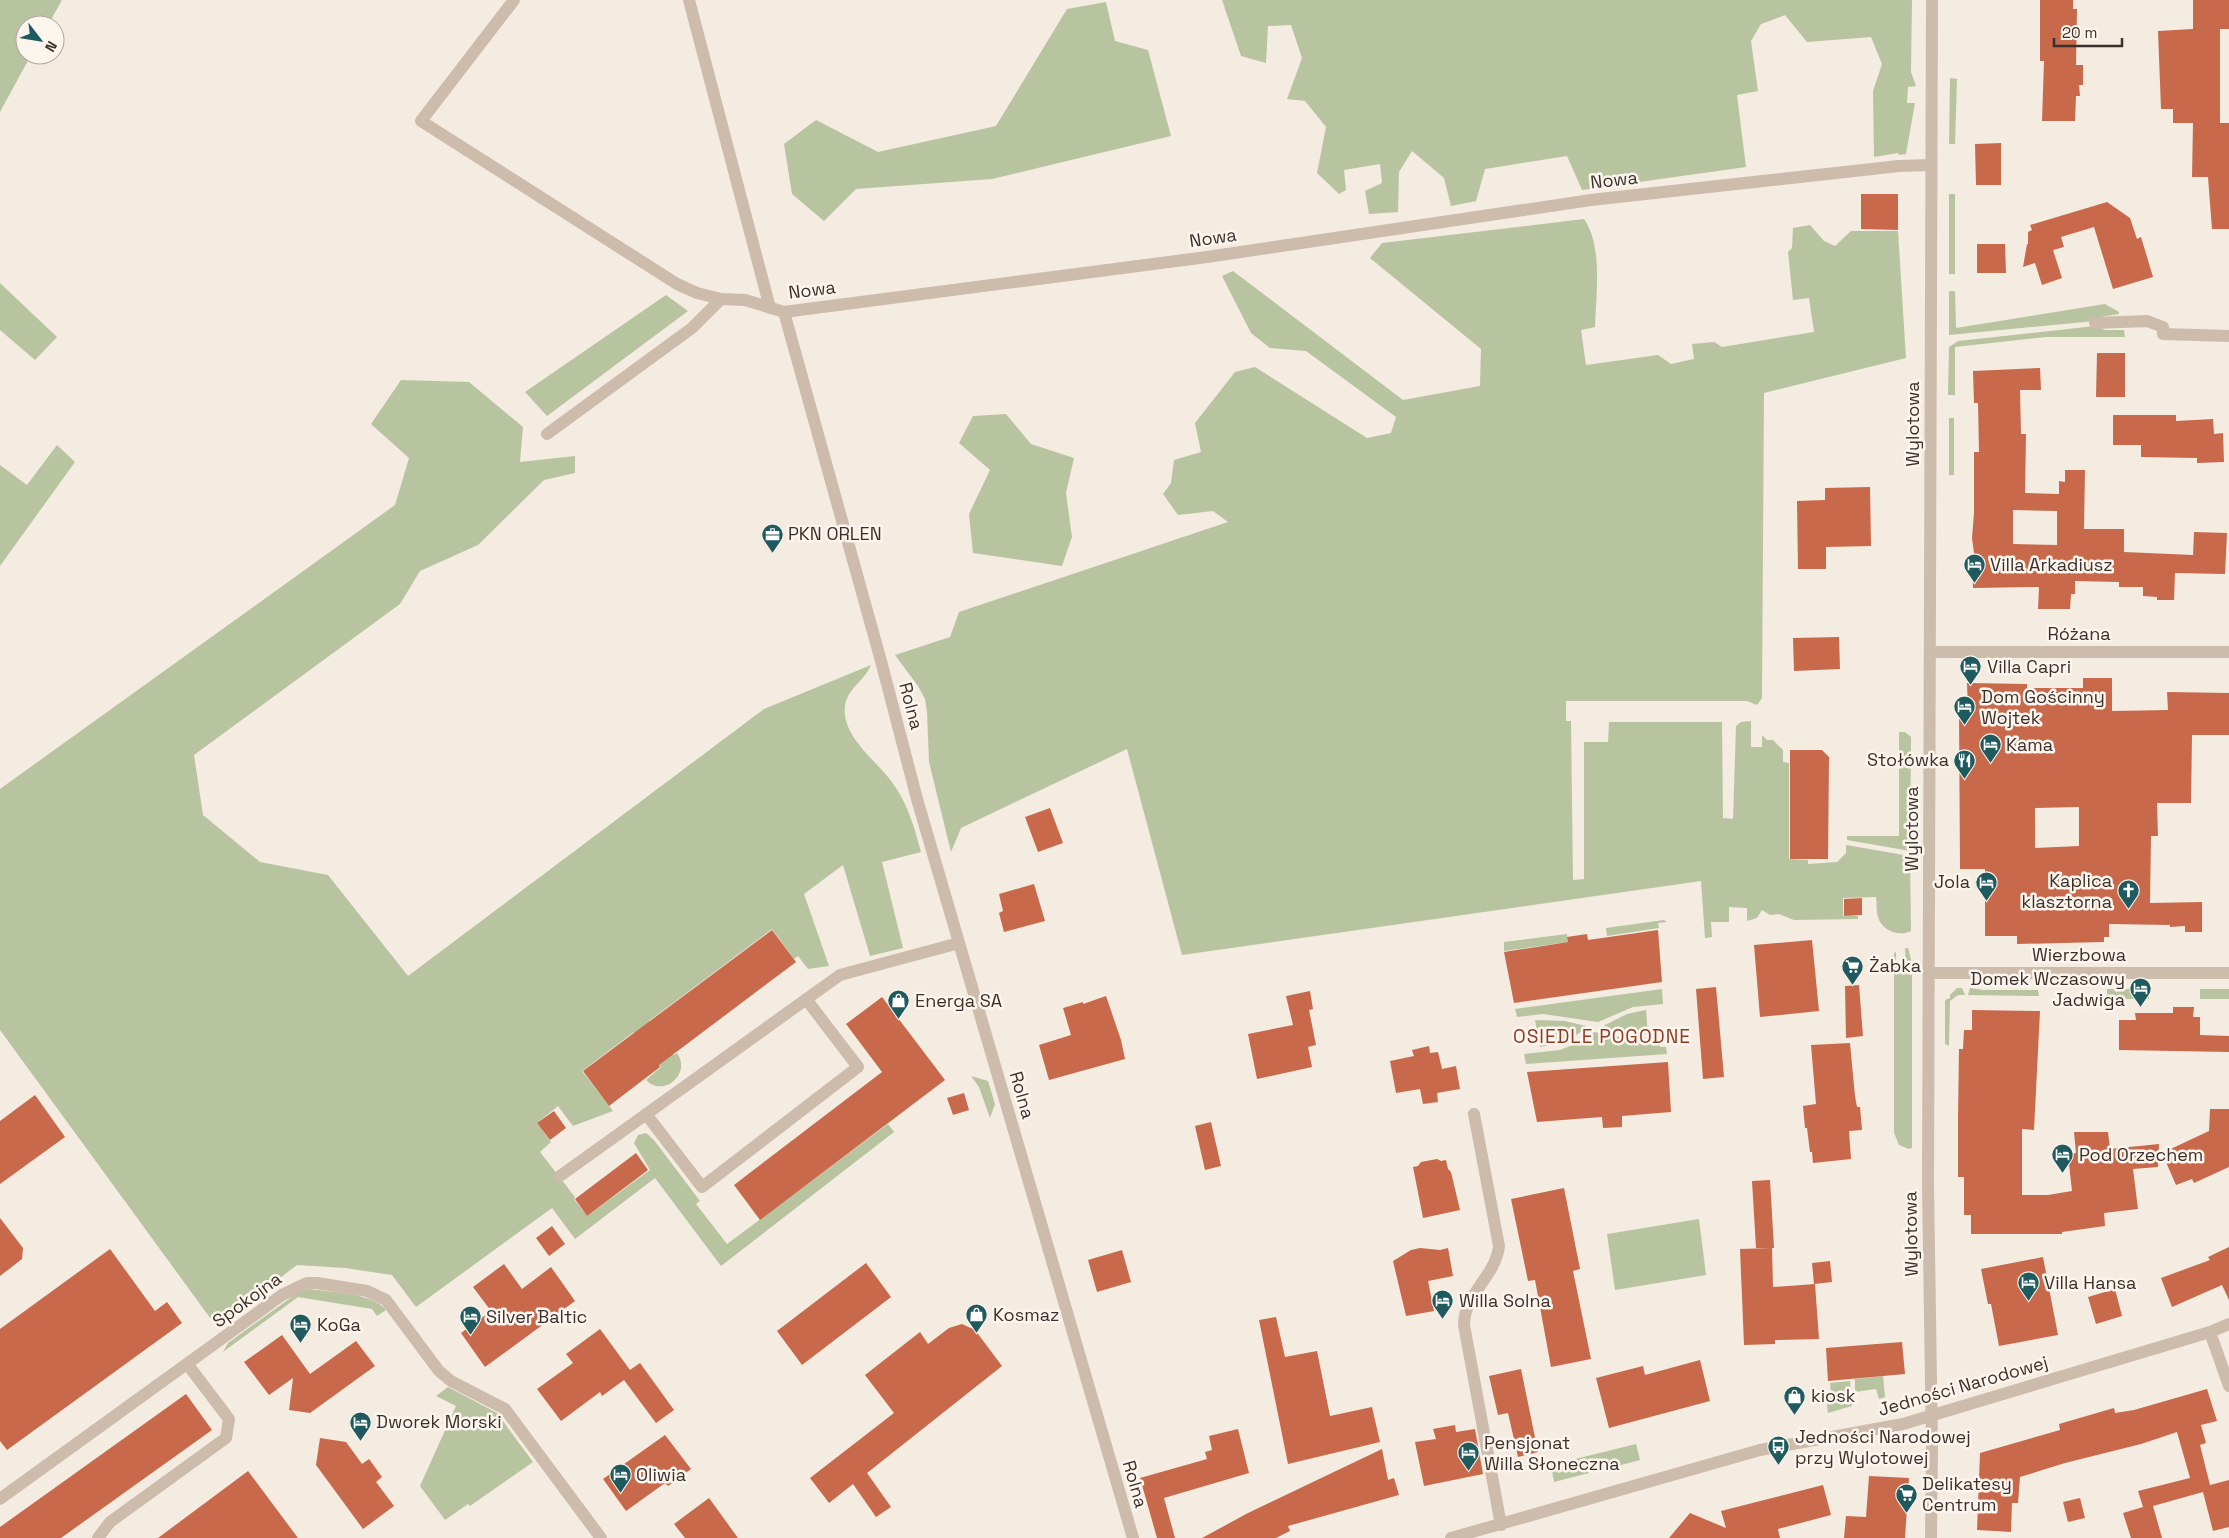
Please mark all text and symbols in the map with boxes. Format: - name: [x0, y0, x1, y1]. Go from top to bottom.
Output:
- north arrow: [15, 15, 65, 65]
- scale bar: [2054, 15, 2122, 47]
- text: 20 m: [2062, 23, 2097, 42]
- text: N: [41, 38, 61, 55]
- street label: Nowa: [1589, 166, 1639, 193]
- street label: Nowa: [1188, 223, 1238, 252]
- street label: Nowa: [787, 275, 837, 304]
- street label: Wylotowa: [1901, 381, 1924, 467]
- office icon: PKN ORLEN: [760, 522, 784, 553]
- place label: PKN ORLEN: [788, 522, 882, 545]
- hotel icon: Villa Arkadiusz: [1962, 553, 1986, 584]
- place label: Villa Arkadiusz: [1990, 553, 2113, 576]
- street label: Różana: [2047, 622, 2111, 645]
- hotel icon: Villa Capri: [1959, 655, 1983, 686]
- place label: Villa Capri: [1987, 655, 2071, 678]
- street label: Rolna: [894, 680, 929, 732]
- place label: Dom Gościnny Wojtek: [1981, 685, 2105, 729]
- hotel icon: Dom Gościnny Wojtek: [1953, 695, 1977, 726]
- hotel icon: Kama: [1978, 733, 2002, 764]
- place label: Kama: [2006, 733, 2053, 756]
- place label: Stołówka: [1867, 748, 1949, 771]
- restaurant icon: Stołówka: [1953, 748, 1977, 779]
- street label: Wylotowa: [1900, 786, 1923, 872]
- place label: Kaplica klasztorna: [2022, 869, 2112, 913]
- place label: Jola: [1934, 870, 1970, 893]
- hotel icon: Jola: [1974, 870, 1998, 901]
- church icon: Kaplica klasztorna: [2116, 879, 2140, 910]
- street label: Wierzbowa: [2032, 943, 2126, 966]
- supermarket icon: Żabka: [1841, 954, 1865, 985]
- place label: Żabka: [1869, 954, 1921, 977]
- place label: Domek Wczasowy Jadwiga: [1970, 967, 2125, 1011]
- hotel icon: Domek Wczasowy Jadwiga: [2129, 977, 2153, 1008]
- shop icon: Energa SA: [887, 989, 911, 1020]
- place label: Energa SA: [915, 989, 1002, 1012]
- district label: OSIEDLE POGODNE: [1513, 1024, 1691, 1049]
- street label: Rolna: [1005, 1068, 1040, 1121]
- hotel icon: Pod Orzechem: [2051, 1143, 2075, 1174]
- place label: Pod Orzechem: [2079, 1143, 2203, 1166]
- street label: Wylotowa: [1898, 1191, 1923, 1277]
- street label: Spokojna: [208, 1267, 286, 1332]
- hotel icon: Villa Hansa: [2016, 1271, 2040, 1302]
- place label: Villa Hansa: [2044, 1271, 2136, 1294]
- hotel icon: Willa Solna: [1431, 1289, 1455, 1320]
- place label: Willa Solna: [1459, 1289, 1551, 1312]
- shop icon: Kosmaz: [965, 1303, 989, 1334]
- place label: Kosmaz: [993, 1303, 1059, 1326]
- hotel icon: Silver Baltic: [458, 1305, 482, 1336]
- place label: Silver Baltic: [486, 1305, 587, 1328]
- hotel icon: KoGa: [289, 1313, 313, 1344]
- place label: KoGa: [317, 1313, 361, 1336]
- street label: Jedności Narodowej: [1875, 1350, 2050, 1421]
- shop icon: kiosk: [1783, 1384, 1807, 1415]
- place label: kiosk: [1811, 1384, 1856, 1407]
- hotel icon: Dworek Morski: [348, 1410, 372, 1441]
- place label: Dworek Morski: [376, 1410, 502, 1433]
- place label: Jedności Narodowej przy Wylotowej: [1795, 1425, 1971, 1469]
- place label: Pensjonat Willa Słoneczna: [1484, 1431, 1620, 1475]
- bus stop icon: Jedności Narodowej przy Wylotowej: [1767, 1435, 1791, 1466]
- hotel icon: Pensjonat Willa Słoneczna: [1456, 1441, 1480, 1472]
- street label: Rolna: [1118, 1457, 1153, 1510]
- hotel icon: Oliwia: [608, 1463, 632, 1494]
- place label: Oliwia: [636, 1463, 686, 1486]
- place label: Delikatesy Centrum: [1922, 1472, 2012, 1516]
- supermarket icon: Delikatesy Centrum: [1894, 1482, 1918, 1513]

